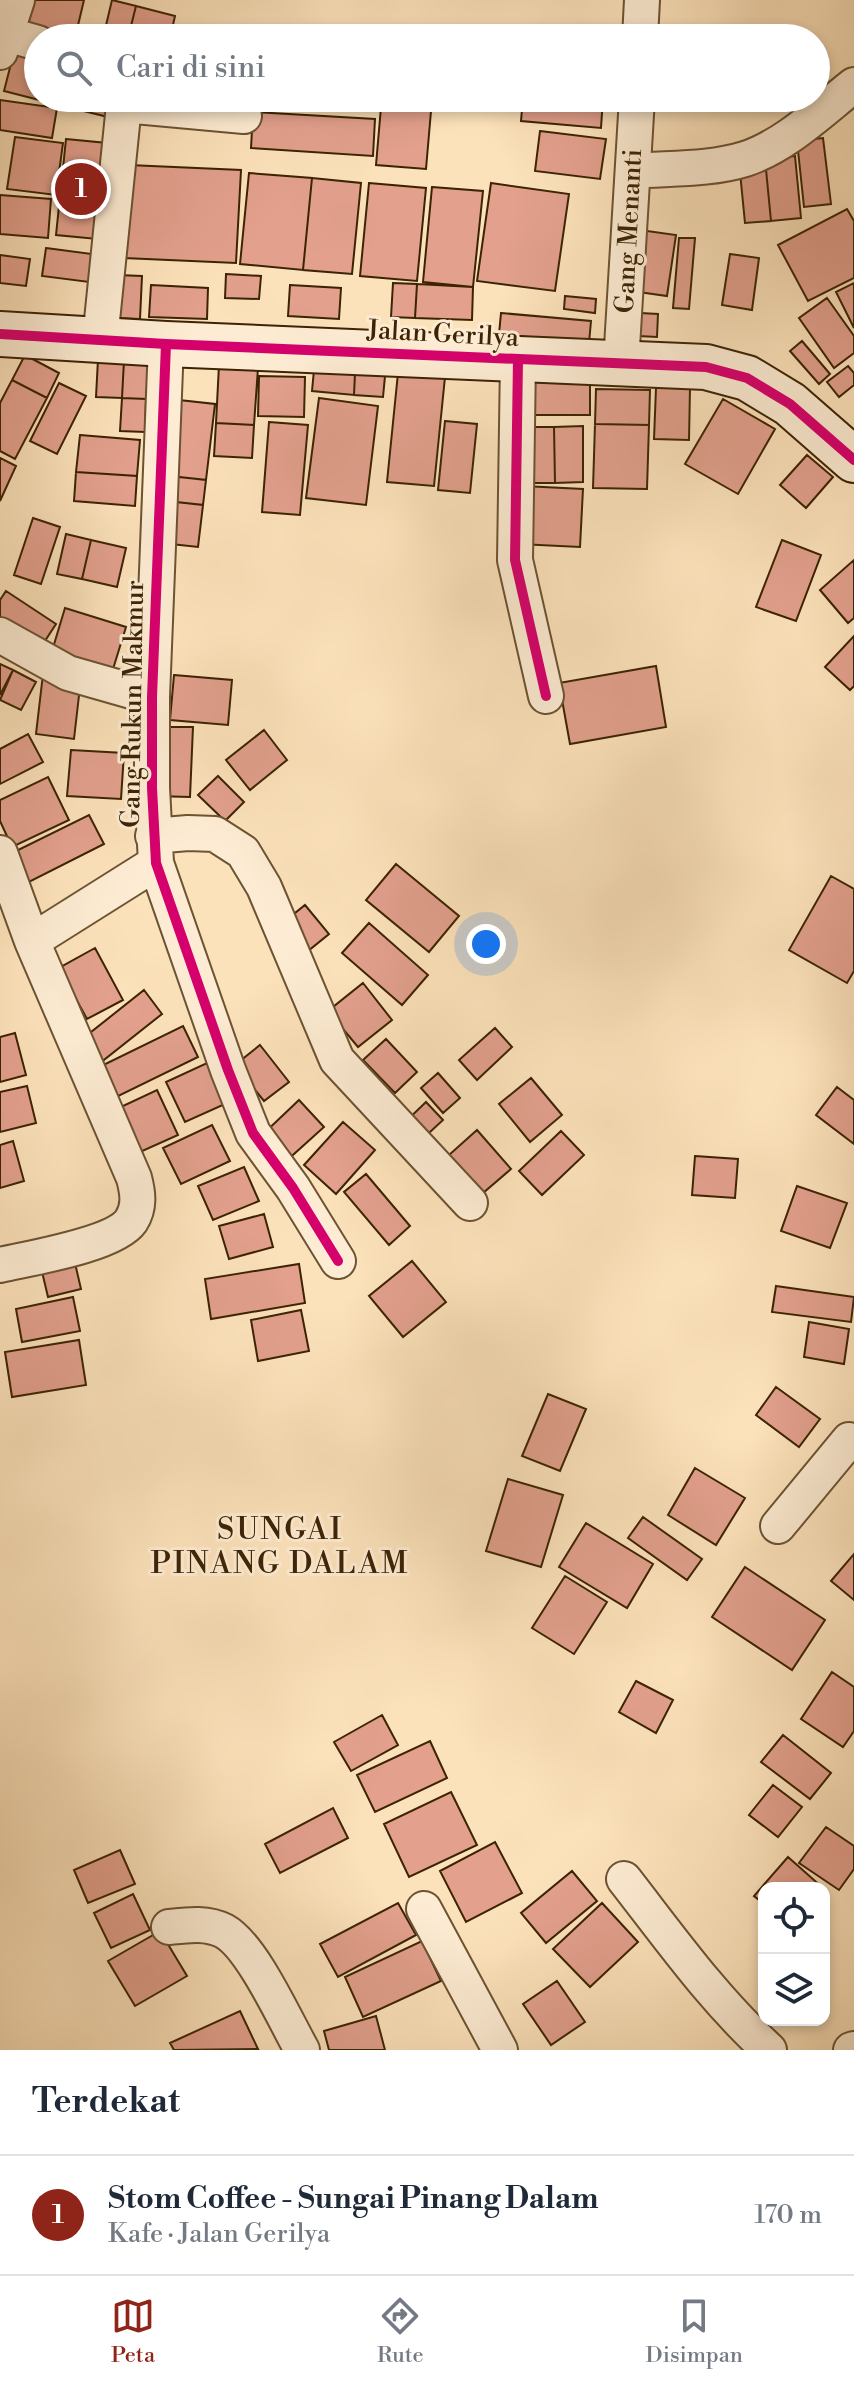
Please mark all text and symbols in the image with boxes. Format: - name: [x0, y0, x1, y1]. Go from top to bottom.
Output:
- search box: [24, 24, 830, 112]
- icon: search: [52, 46, 96, 90]
- text: Cari di sini: [116, 49, 265, 87]
- street label: Gang Menanti: [609, 148, 649, 314]
- pin: 1: [55, 159, 107, 219]
- street label: Jalan Gerilya: [365, 314, 521, 354]
- street label: Gang Rukun Makmur: [115, 580, 151, 828]
- your location: [466, 924, 506, 964]
- district label: SUNGAI PINANG DALAM: [150, 1511, 410, 1583]
- map controls: [758, 1882, 830, 2026]
- button: locate: [758, 1882, 830, 1954]
- button: layers: [758, 1954, 830, 2026]
- text: Terdekat: [32, 2081, 180, 2123]
- text: Stom Coffee - Sungai Pinang Dalam: [108, 2180, 599, 2218]
- text: 1: [52, 2199, 64, 2231]
- text: 170 m: [754, 2199, 822, 2231]
- text: Kafe · Jalan Gerilya: [108, 2218, 330, 2250]
- tab: Peta: [111, 2294, 155, 2369]
- tab: Rute: [377, 2294, 424, 2369]
- tab: Disimpan: [646, 2294, 743, 2369]

